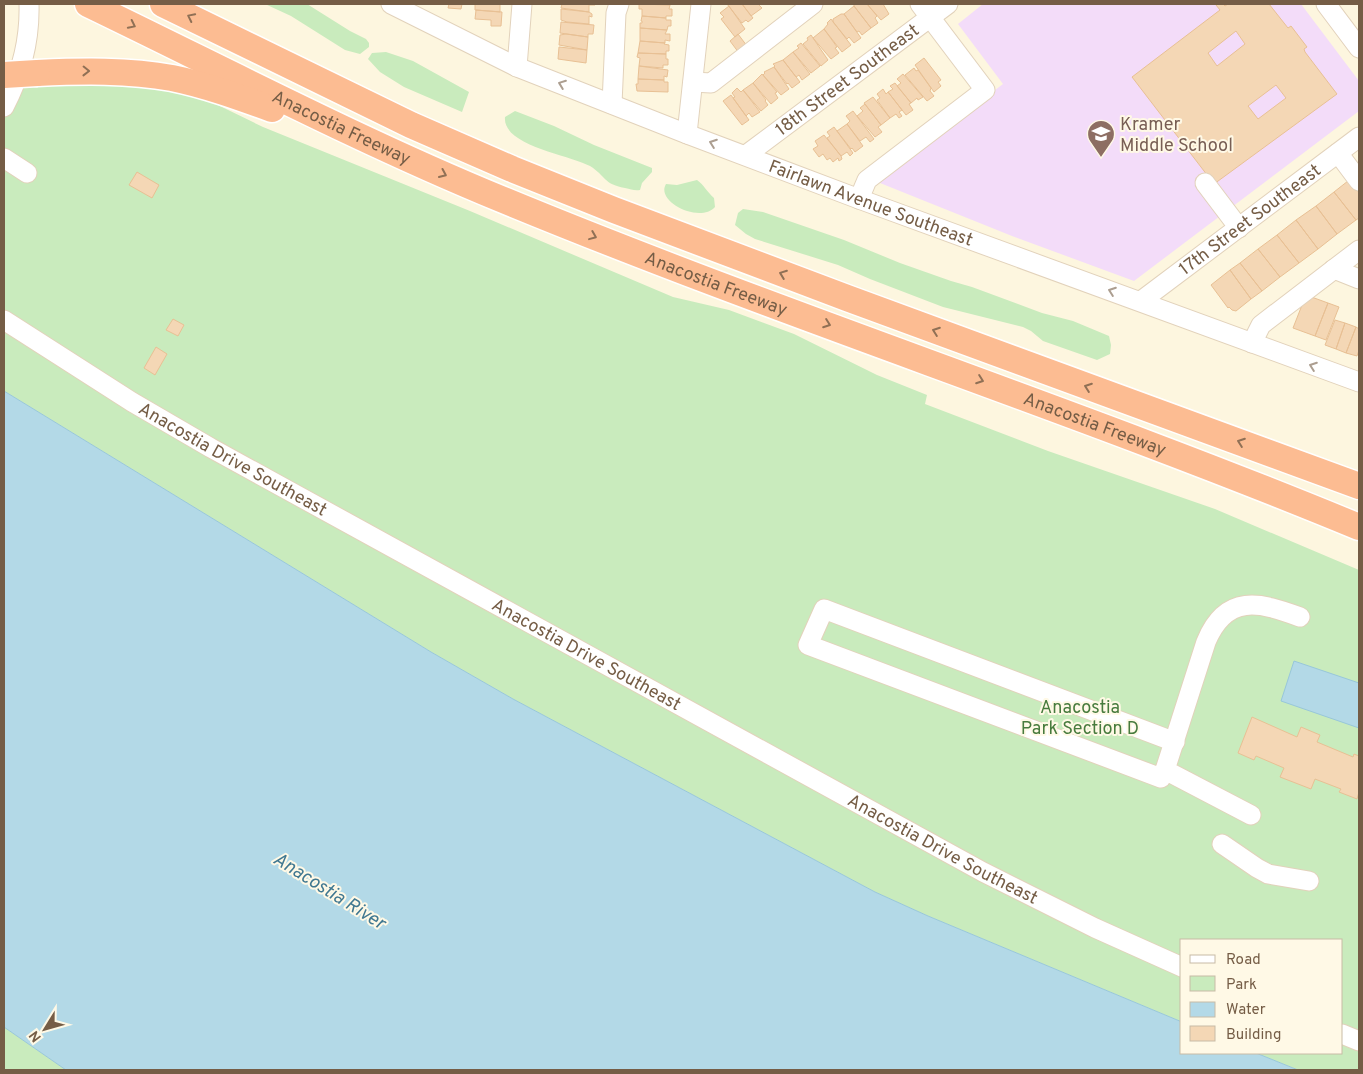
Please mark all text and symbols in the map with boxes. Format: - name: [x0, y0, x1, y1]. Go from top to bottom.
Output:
- one-way arrow: [187, 13, 196, 24]
- one-way arrow: [127, 19, 136, 29]
- street label: 18th Street Southeast: [771, 20, 924, 142]
- one-way arrow: [82, 66, 90, 77]
- one-way arrow: [558, 80, 567, 91]
- street label: Anacostia Freeway: [268, 86, 414, 171]
- place label: Kramer Middle School: [1120, 114, 1233, 158]
- school or university icon: Kramer Middle School: [1086, 119, 1116, 158]
- one-way arrow: [709, 139, 718, 150]
- street label: Fairlawn Avenue Southeast: [765, 156, 976, 253]
- street label: 17th Street Southeast: [1175, 160, 1326, 281]
- one-way arrow: [438, 167, 447, 178]
- one-way arrow: [588, 230, 597, 240]
- street label: Anacostia Freeway: [641, 247, 790, 322]
- one-way arrow: [780, 270, 788, 280]
- one-way arrow: [1108, 287, 1117, 297]
- one-way arrow: [822, 318, 831, 328]
- one-way arrow: [932, 327, 940, 337]
- one-way arrow: [1310, 362, 1318, 372]
- one-way arrow: [975, 374, 983, 384]
- one-way arrow: [1084, 383, 1093, 393]
- street label: Anacostia Freeway: [1020, 388, 1169, 463]
- street label: Anacostia Drive Southeast: [134, 398, 331, 522]
- one-way arrow: [1237, 438, 1246, 448]
- street label: Anacostia Drive Southeast: [487, 594, 685, 717]
- park label: Anacostia Park Section D: [1021, 697, 1139, 741]
- street label: Anacostia Drive Southeast: [843, 790, 1041, 911]
- water label: Anacostia River: [268, 848, 391, 937]
- legend: [1180, 939, 1343, 1054]
- text: Road: [1226, 951, 1261, 970]
- text: Park: [1226, 976, 1257, 995]
- text: Water: [1226, 1001, 1266, 1020]
- north arrow: [20, 1004, 70, 1054]
- text: Building: [1226, 1026, 1281, 1045]
- text: N: [26, 1027, 46, 1045]

